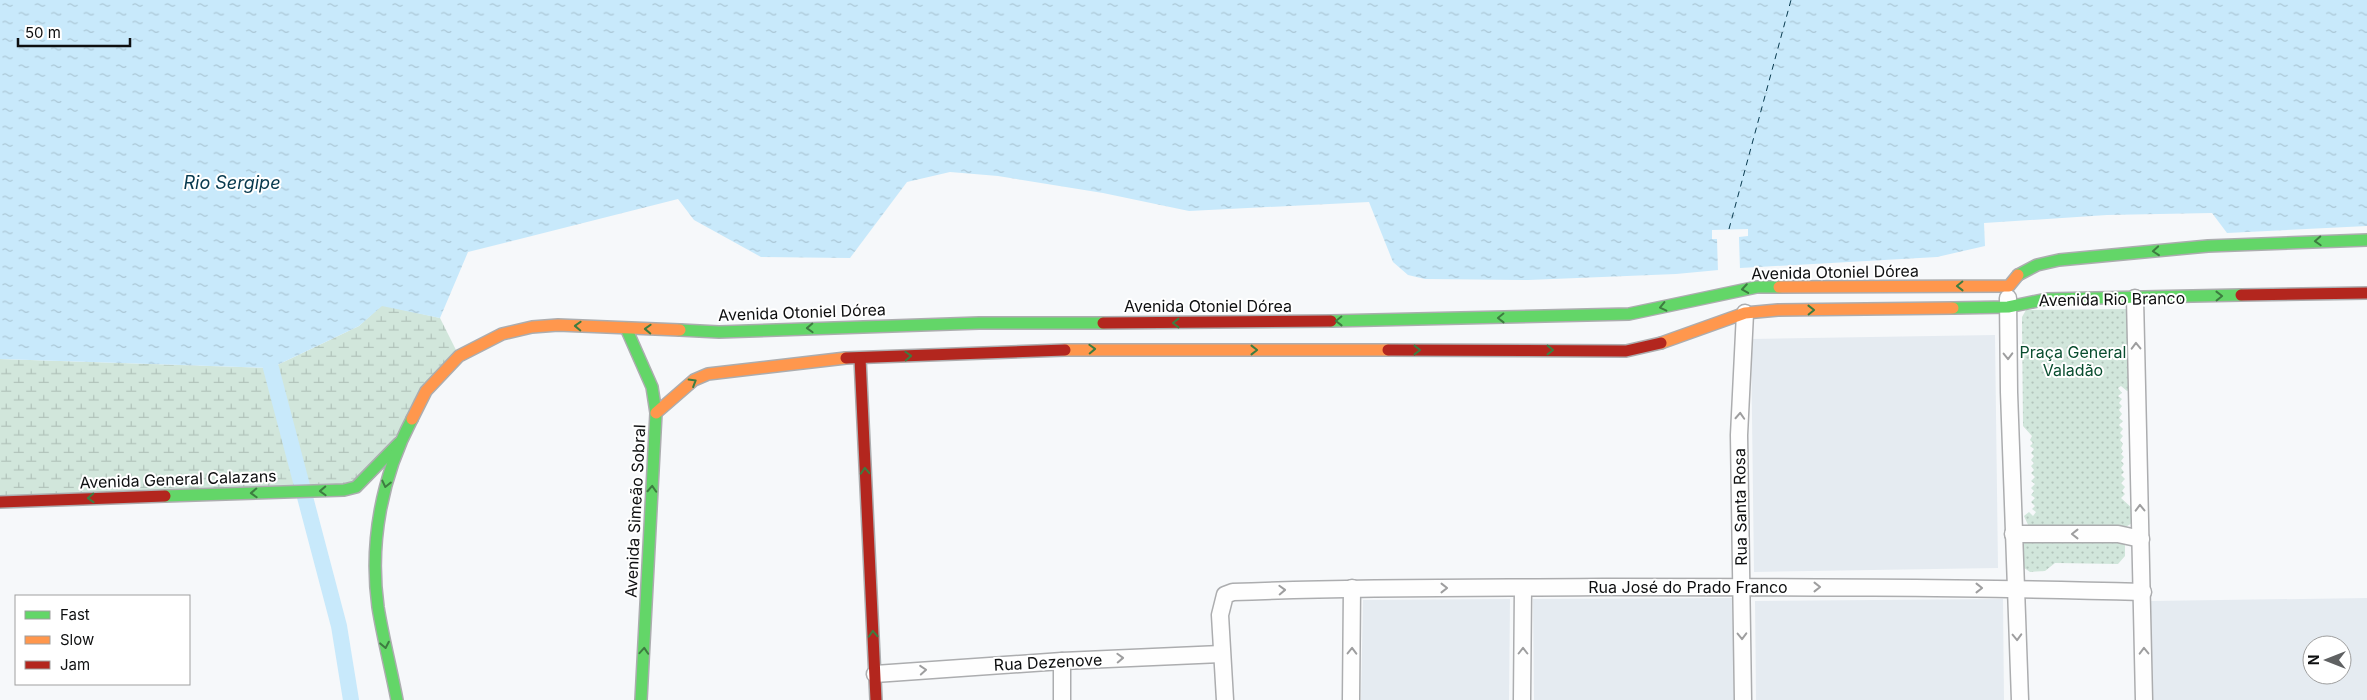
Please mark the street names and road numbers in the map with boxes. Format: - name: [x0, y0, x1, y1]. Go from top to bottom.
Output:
- street label: Avenida Otoniel Dórea: [1751, 261, 1919, 283]
- street label: Avenida Rio Branco: [2039, 288, 2185, 310]
- street label: Avenida Otoniel Dórea: [1124, 296, 1292, 316]
- street label: Avenida Otoniel Dórea: [718, 299, 886, 325]
- street label: Avenida Simeão Sobral: [620, 424, 650, 598]
- street label: Rua Santa Rosa: [1729, 448, 1751, 566]
- street label: Avenida General Calazans: [79, 466, 277, 492]
- street label: Rua José do Prado Franco: [1588, 577, 1788, 597]
- street label: Rua Dezenove: [993, 649, 1103, 675]

